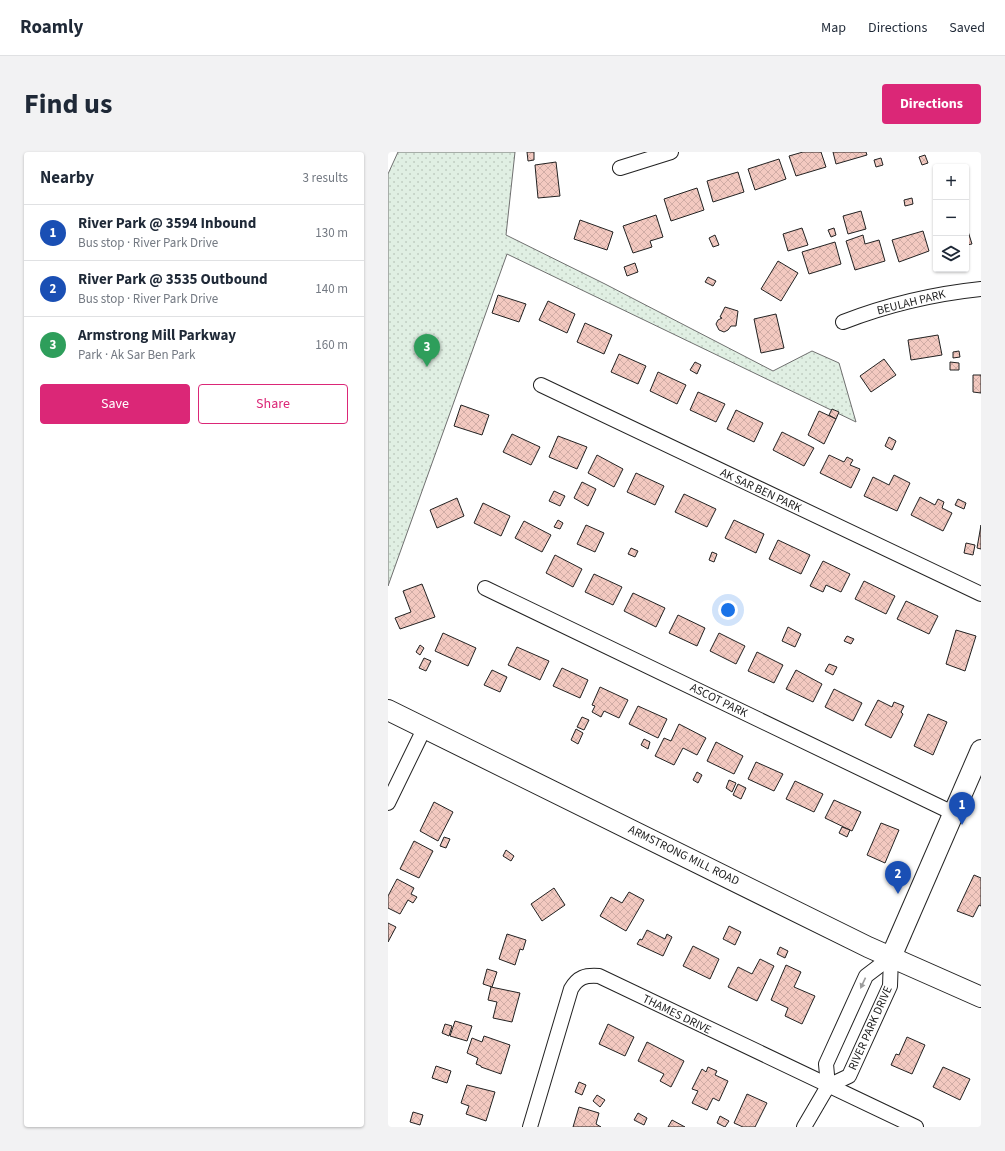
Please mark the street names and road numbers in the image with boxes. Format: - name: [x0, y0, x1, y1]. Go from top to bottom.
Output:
- street label: BEULAH PARK: [875, 286, 947, 319]
- street label: AK SAR BEN PARK: [717, 464, 804, 517]
- street label: ASCOT PARK: [687, 679, 751, 722]
- street label: ARMSTRONG MILL ROAD: [625, 821, 742, 890]
- street label: RIVER PARK DRIVE: [844, 983, 897, 1073]
- street label: THAMES DRIVE: [640, 990, 714, 1038]

